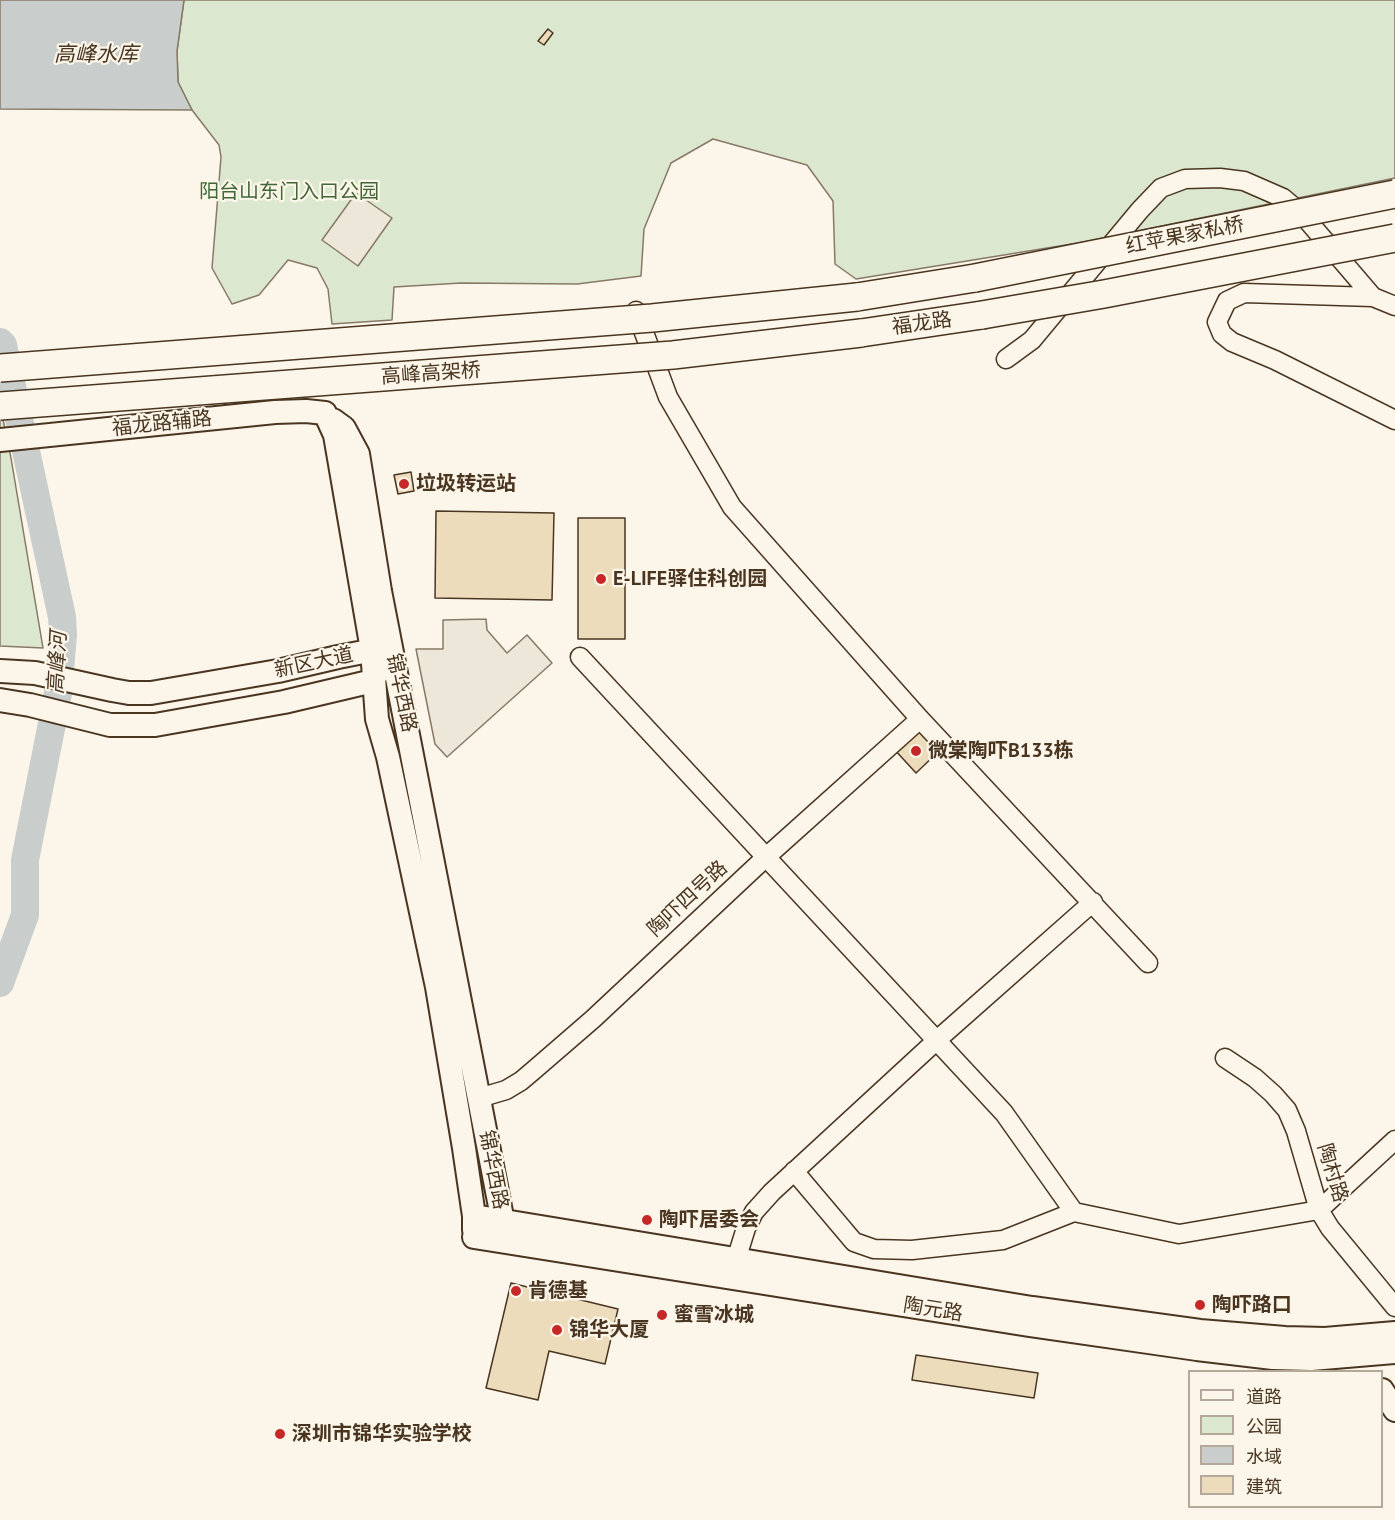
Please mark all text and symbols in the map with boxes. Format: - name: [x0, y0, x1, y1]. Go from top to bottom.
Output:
- water label: 高峰水库: [54, 42, 138, 68]
- park label: 阳台山东门入口公园: [199, 180, 379, 204]
- street label: 红苹果家私桥: [1124, 213, 1246, 259]
- street label: 福龙路: [891, 308, 953, 340]
- street label: 高峰高架桥: [380, 359, 482, 389]
- street label: 福龙路辅路: [111, 407, 213, 441]
- place label: 垃圾转运站: [416, 472, 516, 496]
- marker: 垃圾转运站: [397, 477, 411, 491]
- place label: E-LIFE驿住科创园: [613, 567, 767, 591]
- marker: E-LIFE驿住科创园: [594, 572, 608, 586]
- water label: 高峰河: [44, 631, 72, 695]
- street label: 新区大道: [272, 643, 356, 683]
- street label: 锦华西路: [381, 651, 421, 735]
- place label: 微棠陶吓B133栋: [928, 739, 1074, 763]
- marker: 微棠陶吓B133栋: [909, 744, 923, 758]
- street label: 陶吓四号路: [643, 856, 733, 942]
- street label: 锦华西路: [474, 1128, 512, 1212]
- street label: 陶村路: [1312, 1141, 1352, 1205]
- place label: 陶吓居委会: [659, 1208, 759, 1232]
- marker: 陶吓居委会: [640, 1213, 654, 1227]
- place label: 肯德基: [528, 1279, 588, 1303]
- marker: 肯德基: [509, 1284, 523, 1298]
- street label: 陶元路: [901, 1293, 965, 1327]
- place label: 陶吓路口: [1212, 1293, 1292, 1317]
- marker: 陶吓路口: [1193, 1298, 1207, 1312]
- place label: 蜜雪冰城: [674, 1303, 754, 1327]
- marker: 蜜雪冰城: [655, 1308, 669, 1322]
- place label: 锦华大厦: [569, 1318, 649, 1342]
- marker: 锦华大厦: [550, 1323, 564, 1337]
- legend: [1188, 1370, 1383, 1508]
- text: 道路: [1246, 1385, 1282, 1408]
- text: 公园: [1246, 1415, 1282, 1438]
- place label: 深圳市锦华实验学校: [292, 1422, 472, 1446]
- marker: 深圳市锦华实验学校: [273, 1427, 287, 1441]
- text: 水域: [1246, 1445, 1282, 1468]
- text: 建筑: [1246, 1475, 1282, 1498]

